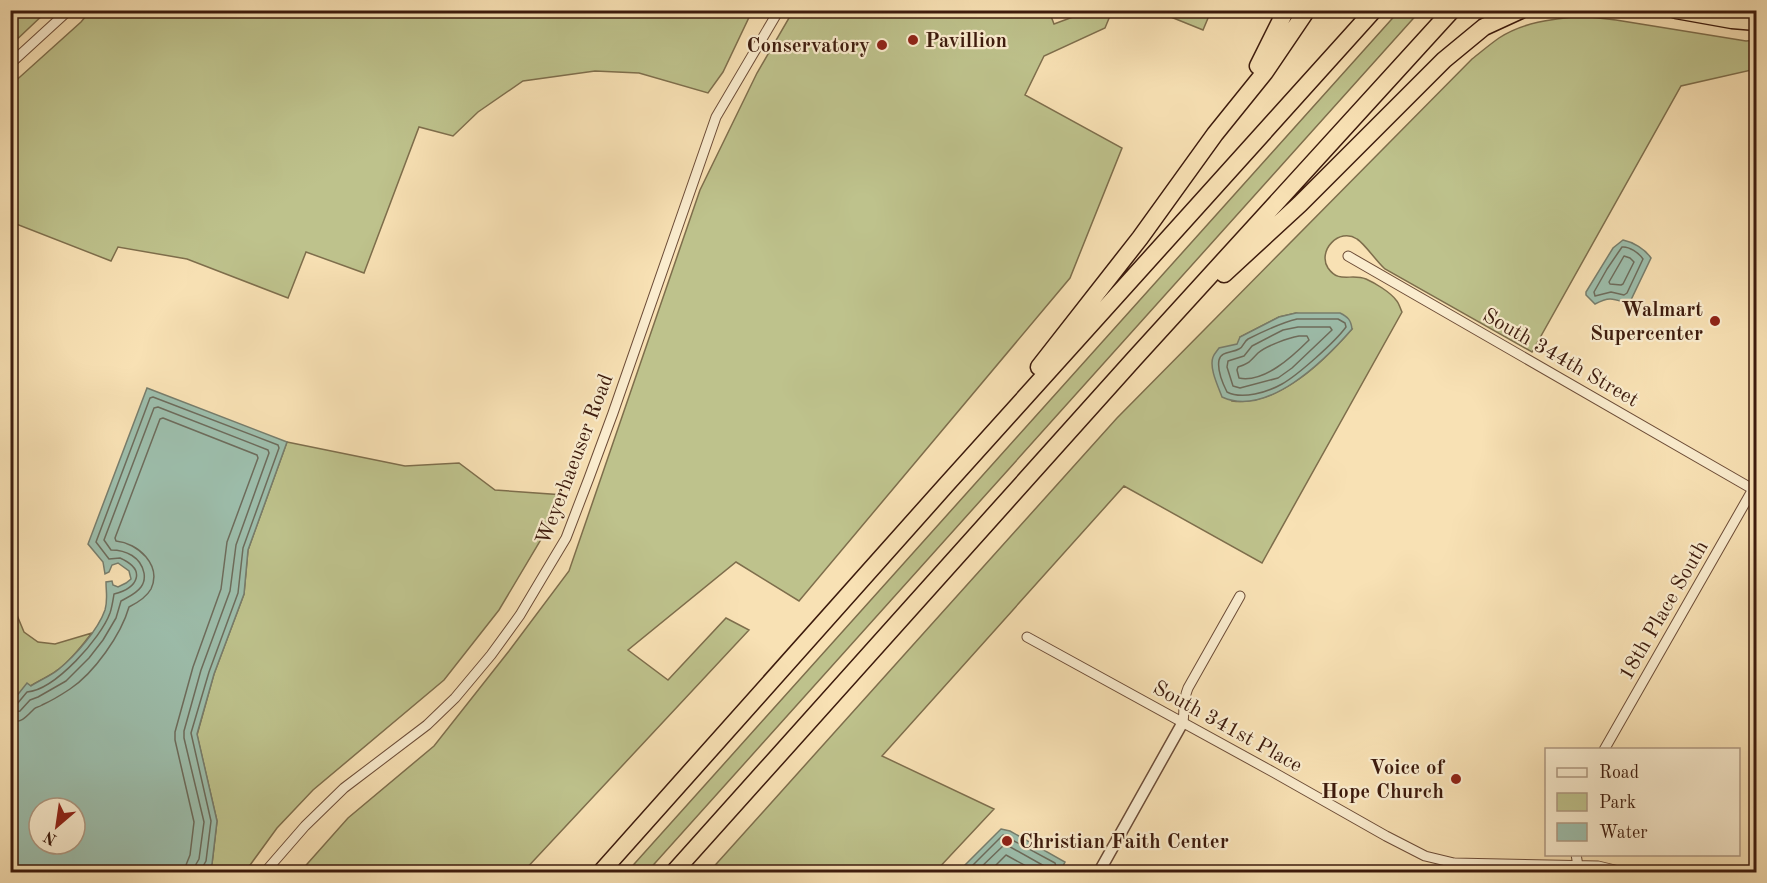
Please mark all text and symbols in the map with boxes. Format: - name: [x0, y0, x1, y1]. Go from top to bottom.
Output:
- place label: Pavillion: [925, 31, 1007, 52]
- marker: Pavillion: [906, 33, 920, 47]
- place label: Conservatory: [747, 36, 870, 57]
- marker: Conservatory: [875, 38, 889, 52]
- place label: Walmart Supercenter: [1590, 300, 1703, 345]
- street label: South 344th Street: [1479, 305, 1642, 411]
- marker: Walmart Supercenter: [1708, 314, 1722, 328]
- street label: Weyerhaeuser Road: [533, 371, 618, 548]
- street label: 18th Place South: [1616, 537, 1713, 684]
- street label: South 341st Place: [1149, 678, 1306, 777]
- legend: [1545, 748, 1740, 856]
- place label: Voice of Hope Church: [1321, 758, 1446, 803]
- text: Road: [1599, 764, 1639, 782]
- marker: Voice of Hope Church: [1449, 772, 1463, 786]
- text: Park: [1599, 794, 1636, 812]
- north arrow: [27, 796, 87, 856]
- text: Water: [1599, 824, 1648, 842]
- text: N: [41, 827, 60, 847]
- place label: Christian Faith Center: [1019, 832, 1229, 853]
- marker: Christian Faith Center: [1000, 834, 1014, 848]

